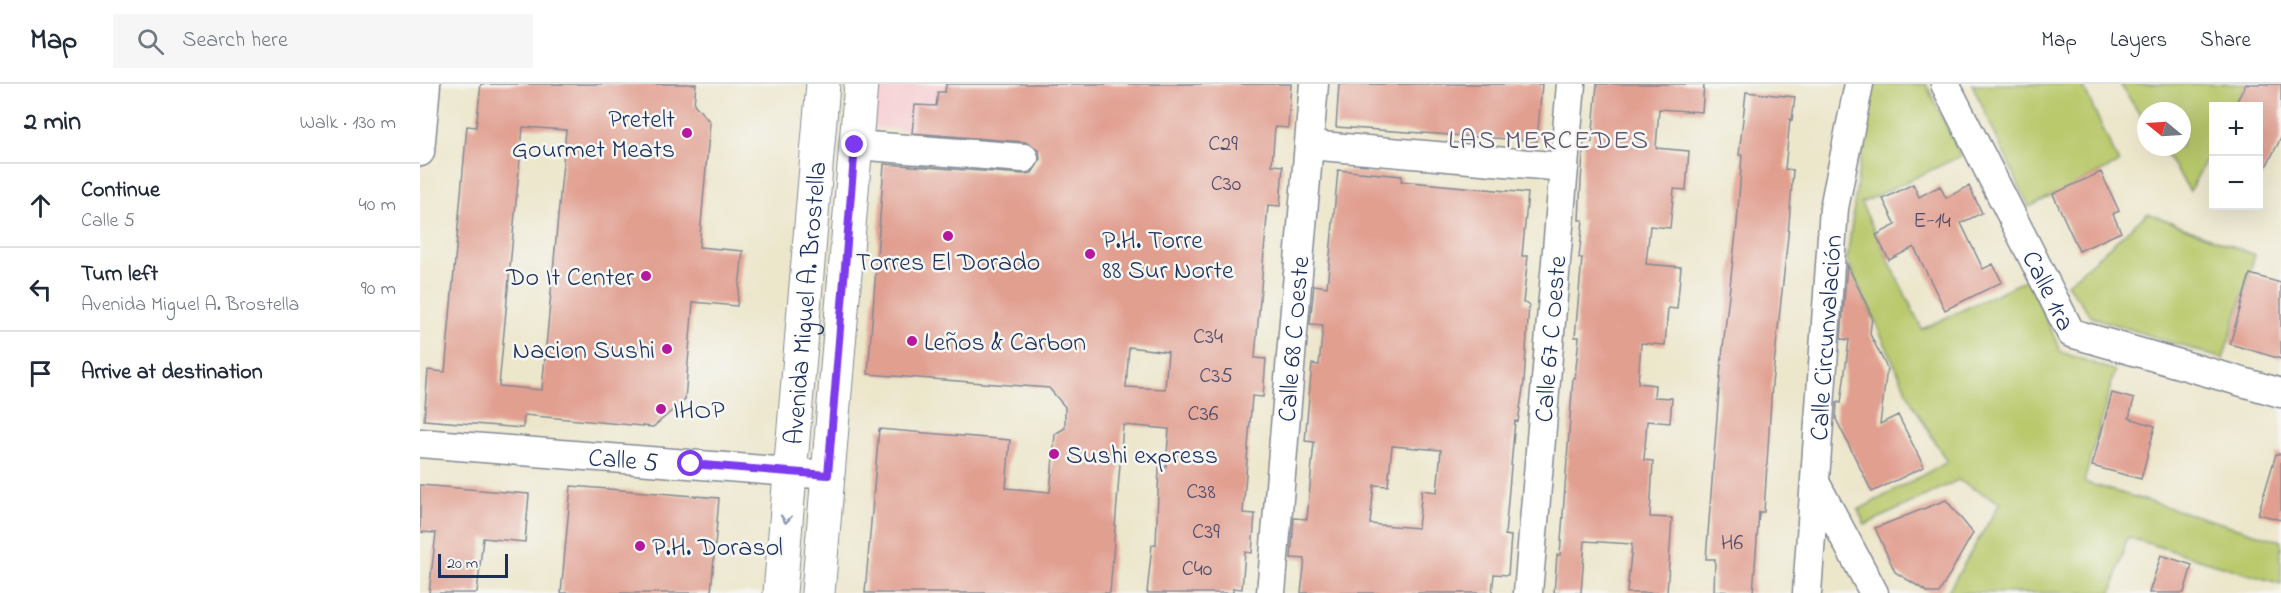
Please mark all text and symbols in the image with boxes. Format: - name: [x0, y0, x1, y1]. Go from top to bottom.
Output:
- search box: [113, 14, 533, 68]
- text: Map: [30, 21, 77, 62]
- icon: search: [134, 25, 167, 58]
- text: Search here: [182, 25, 288, 57]
- text: Map: [2041, 26, 2077, 56]
- text: Layers: [2110, 26, 2167, 56]
- text: Share: [2200, 26, 2251, 56]
- place label: Pretelt Gourmet Meats: [512, 102, 675, 170]
- north arrow: [2137, 102, 2191, 156]
- map controls: [2209, 102, 2263, 210]
- button: +: [2209, 102, 2263, 156]
- text: 2 min: [24, 104, 81, 142]
- text: Walk · 130 m: [300, 109, 396, 138]
- district label: LAS MERCEDES: [1448, 122, 1650, 161]
- marker: Pretelt Gourmet Meats: [680, 126, 694, 140]
- house number: C29: [1208, 129, 1238, 161]
- route end: [841, 131, 867, 157]
- button: −: [2209, 156, 2263, 210]
- street label: Avenida Miguel A. Brostella: [777, 160, 838, 446]
- house number: C30: [1211, 169, 1241, 201]
- text: Continue: [81, 175, 160, 207]
- icon: ahead: [24, 189, 57, 222]
- text: 40 m: [359, 191, 396, 220]
- house number: E-14: [1913, 206, 1951, 238]
- text: Calle 5: [81, 207, 135, 236]
- place label: P.H. Torre 88 Sur Norte: [1102, 223, 1234, 291]
- marker: Torres El Dorado: [941, 229, 955, 243]
- street label: Calle Circunvalación: [1802, 233, 1854, 442]
- place label: Torres El Dorado: [856, 245, 1040, 283]
- street label: Calle 1ra: [2010, 245, 2083, 338]
- marker: P.H. Torre 88 Sur Norte: [1083, 247, 1097, 261]
- street label: Calle 68 C Oeste: [1270, 254, 1321, 424]
- street label: Calle 67 C Oeste: [1526, 254, 1578, 424]
- text: Turn left: [81, 259, 158, 291]
- place label: Do It Center: [505, 260, 635, 298]
- marker: Do It Center: [639, 269, 653, 283]
- icon: left: [24, 273, 57, 306]
- text: 90 m: [361, 275, 396, 304]
- text: Avenida Miguel A. Brostella: [81, 291, 299, 320]
- house number: C34: [1193, 322, 1223, 354]
- place label: Leños & Carbon: [924, 325, 1086, 363]
- place label: Nacion Sushi: [513, 333, 655, 371]
- marker: Leños & Carbon: [905, 334, 919, 348]
- marker: Nacion Sushi: [660, 342, 674, 356]
- icon: arrive: [24, 357, 57, 390]
- text: Arrive at destination: [81, 357, 263, 389]
- house number: C35: [1199, 361, 1233, 393]
- place label: IHOP: [673, 393, 725, 431]
- house number: C36: [1188, 399, 1219, 431]
- marker: IHOP: [654, 402, 668, 416]
- place label: Sushi express: [1066, 438, 1218, 476]
- street label: Calle 5: [587, 440, 660, 484]
- marker: Sushi express: [1047, 447, 1061, 461]
- route start: [677, 450, 703, 476]
- house number: C38: [1186, 477, 1216, 509]
- one-way arrow: [780, 514, 793, 523]
- house number: C39: [1192, 517, 1220, 549]
- house number: H6: [1721, 528, 1744, 560]
- place label: P.H. Dorasol: [652, 530, 783, 568]
- marker: P.H. Dorasol: [633, 539, 647, 553]
- scale bar: [438, 551, 508, 578]
- text: 20 m: [447, 552, 478, 576]
- house number: C40: [1182, 554, 1212, 586]

